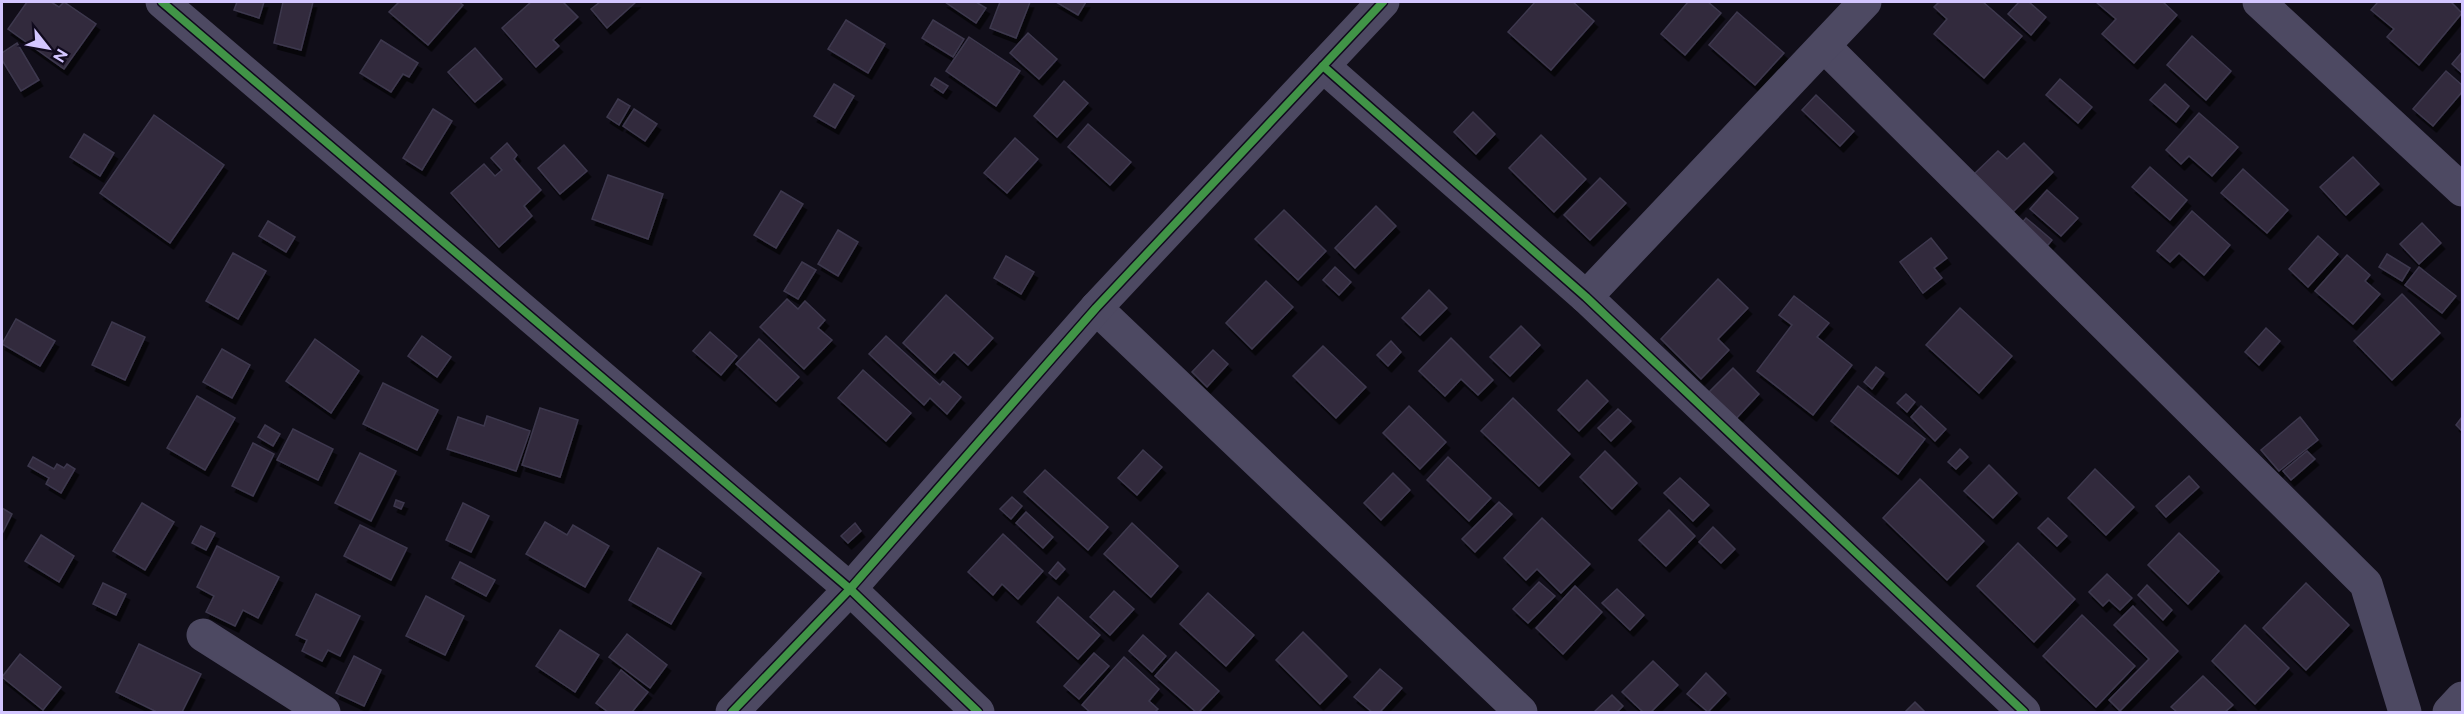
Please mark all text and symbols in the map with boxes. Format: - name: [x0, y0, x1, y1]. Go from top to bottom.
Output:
- north arrow: [18, 18, 78, 78]
- text: N: [49, 45, 72, 66]

